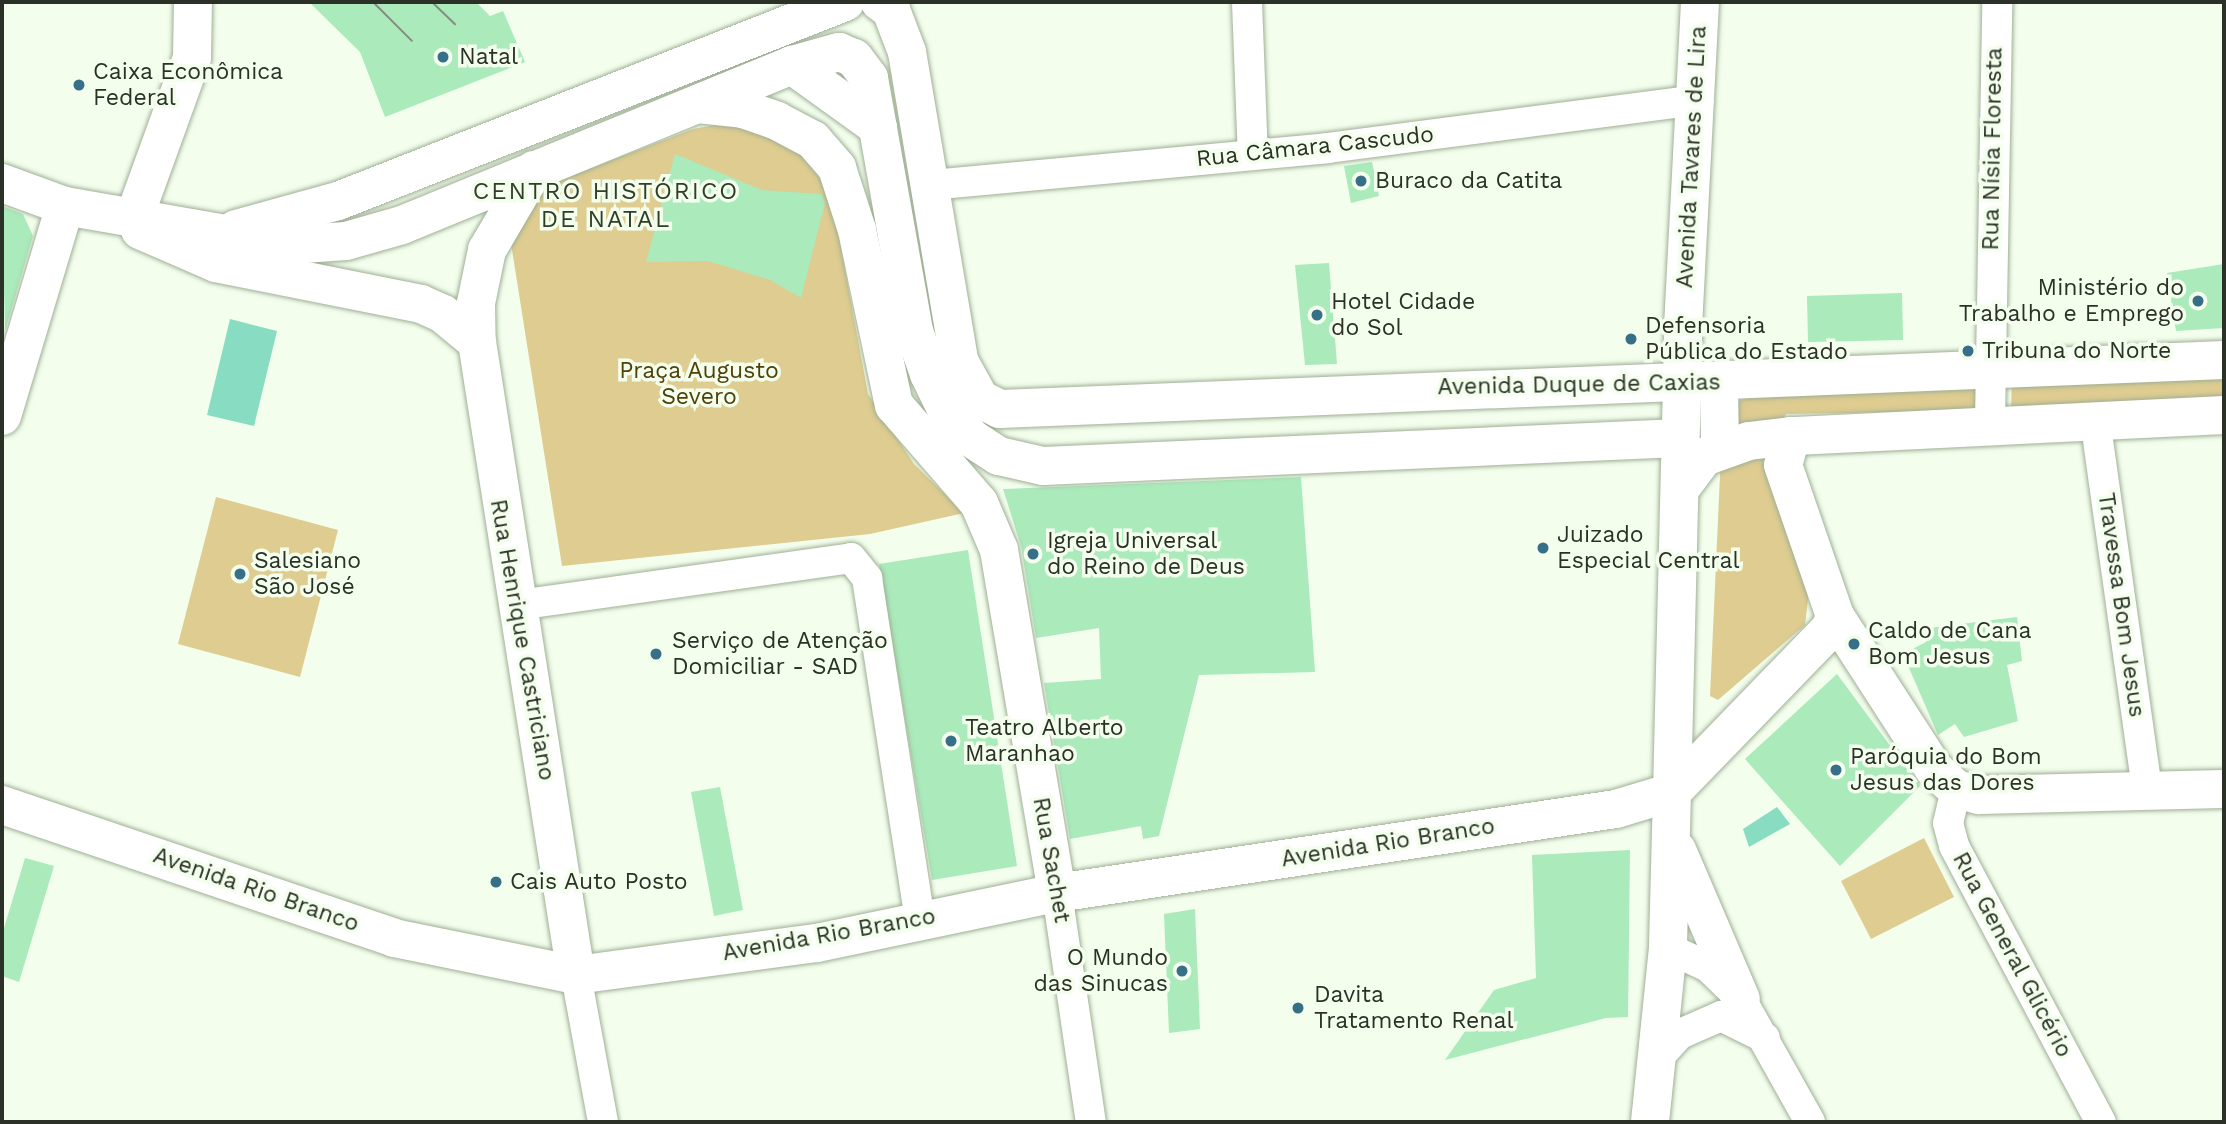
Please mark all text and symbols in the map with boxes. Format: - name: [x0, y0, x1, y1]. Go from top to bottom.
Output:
- street label: Avenida Tavares de Lira: [1671, 25, 1713, 289]
- place label: Natal: [459, 43, 518, 71]
- marker: Natal: [433, 47, 453, 67]
- street label: Rua Nísia Floresta: [1977, 47, 2009, 251]
- place label: Caixa Econômica Federal: [93, 58, 284, 112]
- marker: Caixa Econômica Federal: [71, 77, 87, 93]
- street label: Rua Câmara Cascudo: [1194, 121, 1436, 173]
- place label: Buraco da Catita: [1375, 167, 1563, 195]
- marker: Buraco da Catita: [1353, 173, 1369, 189]
- district label: CENTRO HISTÓRICO DE NATAL: [475, 178, 737, 234]
- place label: Ministério do Trabalho e Emprego: [1959, 274, 2184, 328]
- place label: Hotel Cidade do Sol: [1331, 288, 1476, 342]
- marker: Ministério do Trabalho e Emprego: [2190, 293, 2206, 309]
- marker: Hotel Cidade do Sol: [1309, 307, 1325, 323]
- place label: Defensoria Pública do Estado: [1645, 312, 1848, 366]
- marker: Defensoria Pública do Estado: [1623, 331, 1639, 347]
- place label: Tribuna do Norte: [1982, 337, 2172, 365]
- marker: Tribuna do Norte: [1960, 343, 1976, 359]
- park label: Praça Augusto Severo: [619, 357, 779, 411]
- street label: Avenida Duque de Caxias: [1437, 369, 1721, 401]
- street label: Travessa Bom Jesus: [2092, 490, 2150, 720]
- street label: Rua Henrique Castriciano: [484, 497, 560, 783]
- place label: Juizado Especial Central: [1557, 521, 1740, 575]
- place label: Igreja Universal do Reino de Deus: [1047, 527, 1245, 581]
- marker: Juizado Especial Central: [1535, 540, 1551, 556]
- marker: Igreja Universal do Reino de Deus: [1025, 546, 1041, 562]
- place label: Salesiano São José: [254, 547, 361, 601]
- marker: Salesiano São José: [232, 566, 248, 582]
- place label: Caldo de Cana Bom Jesus: [1868, 617, 2031, 671]
- place label: Serviço de Atenção Domiciliar - SAD: [672, 627, 889, 681]
- marker: Caldo de Cana Bom Jesus: [1846, 636, 1862, 652]
- marker: Serviço de Atenção Domiciliar - SAD: [646, 644, 666, 664]
- place label: Teatro Alberto Maranhao: [965, 714, 1125, 768]
- marker: Teatro Alberto Maranhao: [943, 733, 959, 749]
- place label: Paróquia do Bom Jesus das Dores: [1850, 743, 2042, 797]
- marker: Paróquia do Bom Jesus das Dores: [1828, 762, 1844, 778]
- street label: Rua Sachet: [1026, 795, 1076, 925]
- street label: Avenida Rio Branco: [1279, 812, 1497, 874]
- street label: Avenida Rio Branco: [149, 842, 363, 938]
- street label: Rua General Glicério: [1946, 847, 2078, 1063]
- place label: Cais Auto Posto: [510, 868, 689, 896]
- marker: Cais Auto Posto: [488, 874, 504, 890]
- street label: Avenida Rio Branco: [720, 903, 938, 967]
- place label: O Mundo das Sinucas: [1033, 944, 1168, 998]
- marker: O Mundo das Sinucas: [1174, 963, 1190, 979]
- place label: Davita Tratamento Renal: [1314, 981, 1514, 1035]
- marker: Davita Tratamento Renal: [1288, 998, 1308, 1018]

